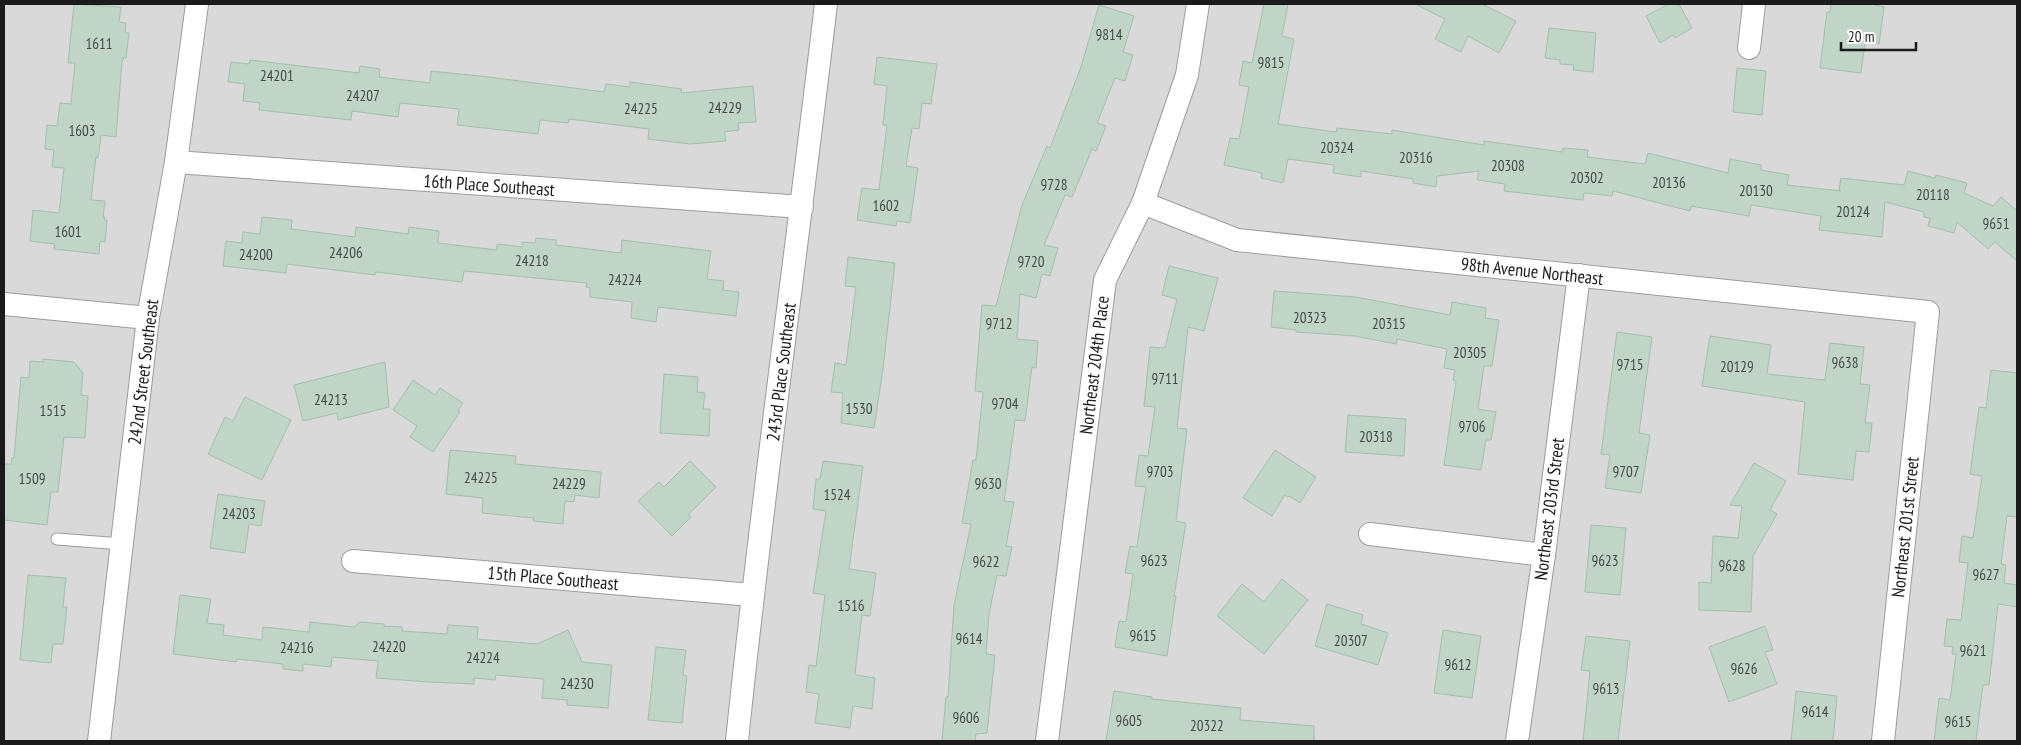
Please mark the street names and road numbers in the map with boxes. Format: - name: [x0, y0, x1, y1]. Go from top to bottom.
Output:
- street label: 16th Place Southeast: [423, 169, 555, 201]
- street label: 98th Avenue Northeast: [1460, 252, 1604, 290]
- street label: Northeast 204th Place: [1074, 295, 1114, 435]
- street label: 242nd Street Southeast: [123, 298, 163, 446]
- street label: 243rd Place Southeast: [761, 301, 801, 443]
- street label: Northeast 203rd Street: [1529, 436, 1569, 582]
- street label: Northeast 201st Street: [1886, 455, 1924, 599]
- street label: 15th Place Southeast: [486, 561, 620, 595]

